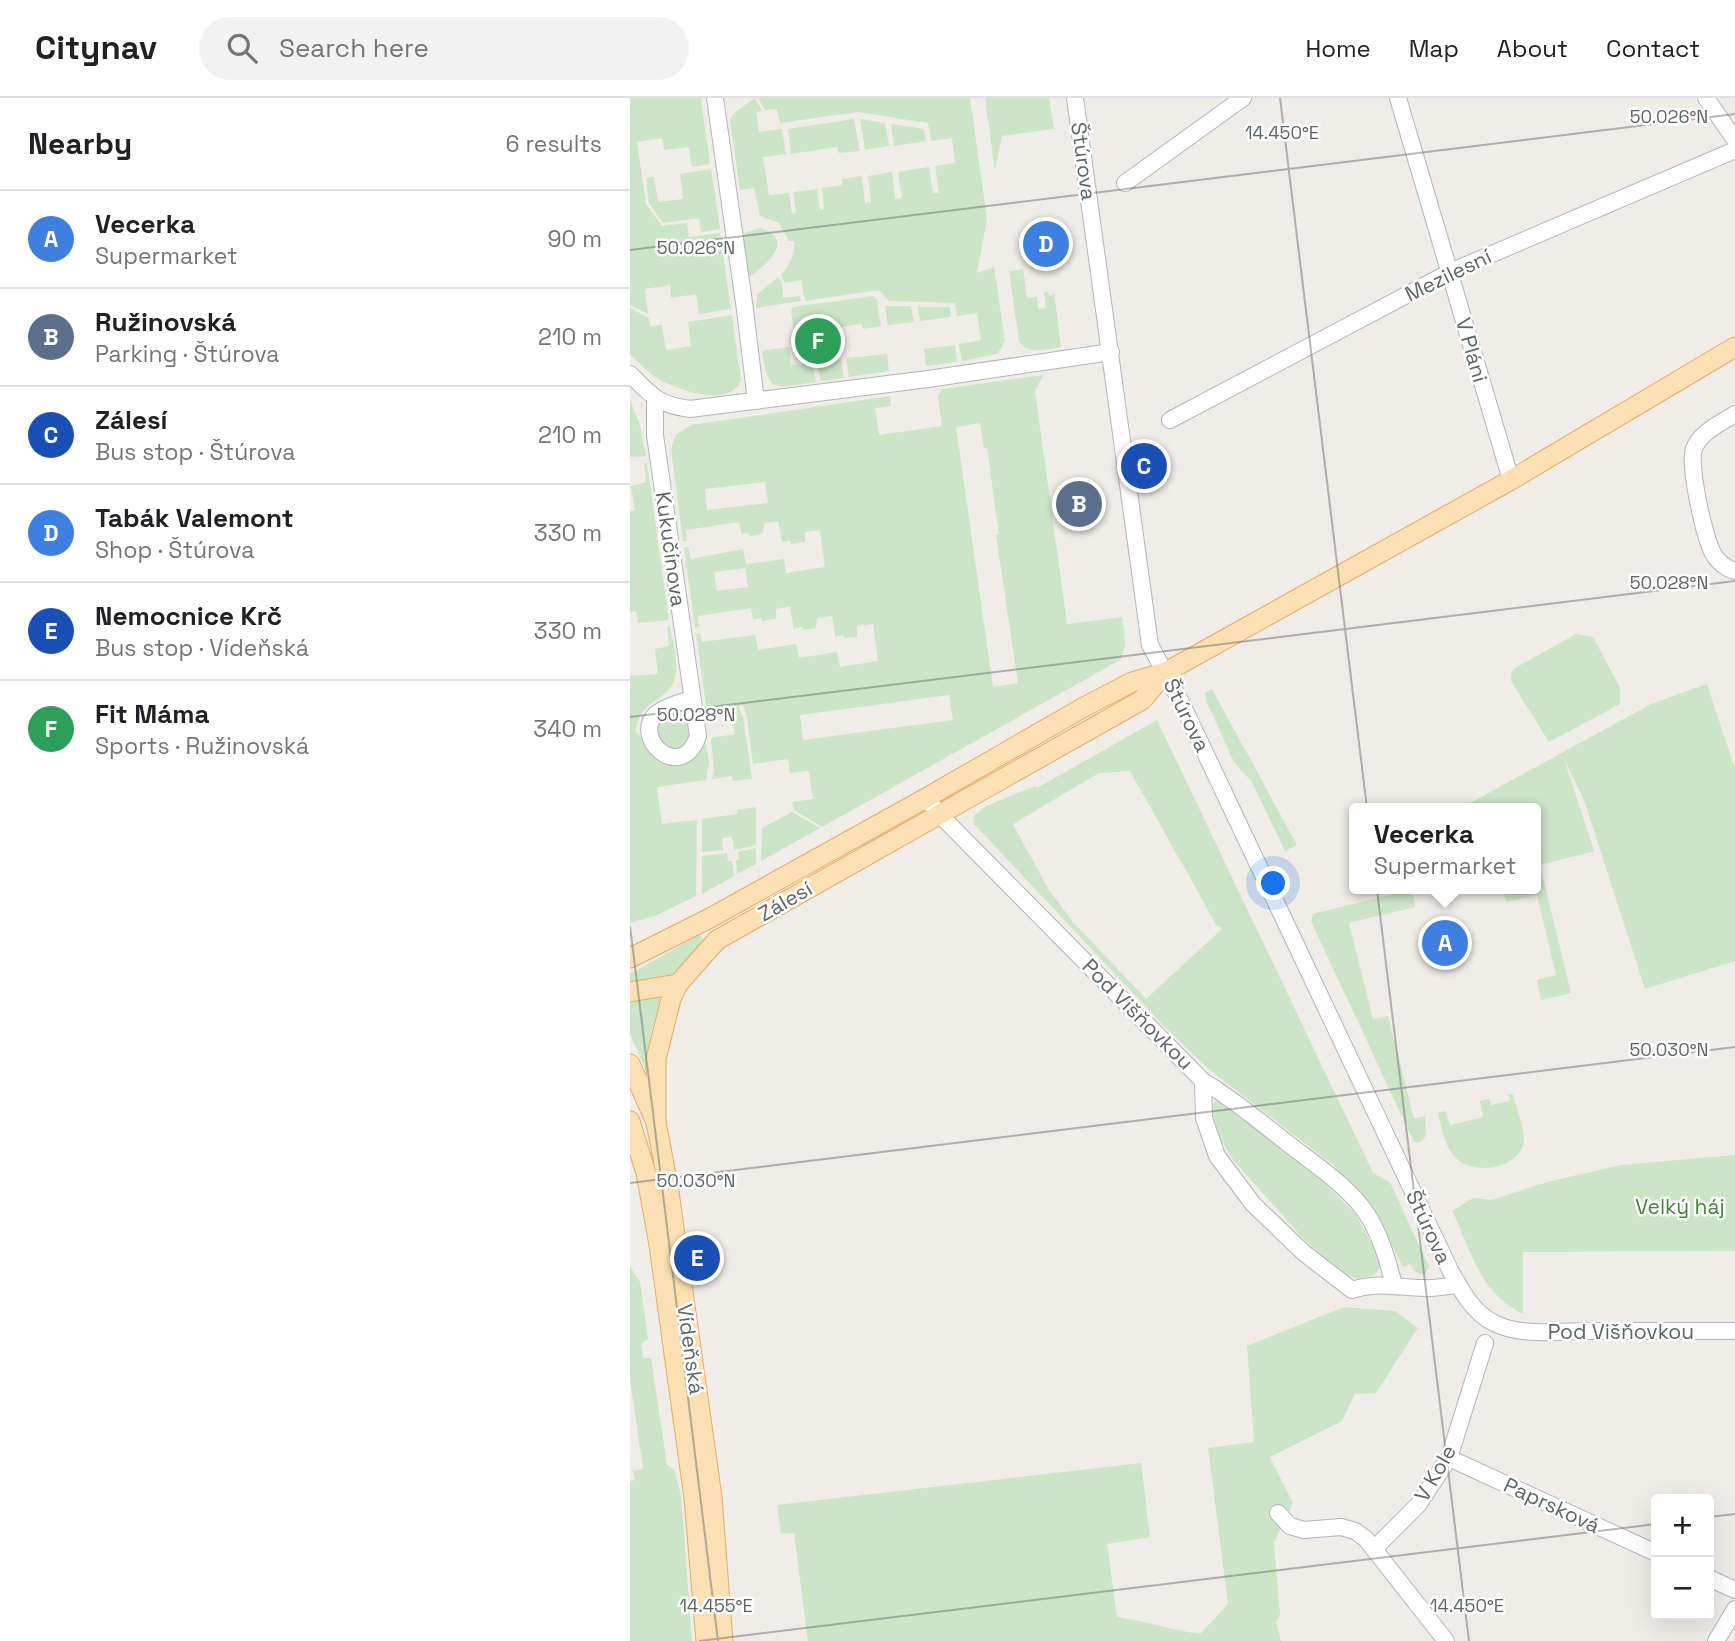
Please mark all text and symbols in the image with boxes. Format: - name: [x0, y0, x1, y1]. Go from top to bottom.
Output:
- search box: [199, 17, 689, 80]
- text: Citynav: [35, 27, 157, 69]
- icon: search: [223, 29, 261, 67]
- text: Search here: [279, 31, 429, 65]
- text: Home: [1305, 33, 1371, 64]
- text: Map: [1409, 33, 1459, 64]
- text: About: [1497, 33, 1568, 64]
- text: Contact: [1606, 33, 1700, 64]
- text: 50.026°N: [1630, 105, 1708, 128]
- street label: Štúrova: [1065, 120, 1103, 202]
- text: 14.450°E: [1245, 121, 1319, 144]
- text: Nearby: [28, 124, 132, 163]
- text: 6 results: [506, 129, 602, 159]
- text: Vecerka: [95, 207, 195, 241]
- pin: D: [1023, 218, 1069, 270]
- text: A: [44, 224, 58, 254]
- text: 90 m: [547, 224, 602, 254]
- text: 50.026°N: [657, 236, 735, 259]
- text: Supermarket: [95, 241, 237, 271]
- street label: Mezilesní: [1400, 242, 1496, 308]
- text: Ružinovská: [95, 305, 236, 339]
- pin: F: [795, 315, 841, 367]
- street label: V Pláni: [1450, 315, 1494, 385]
- text: B: [43, 322, 59, 352]
- text: 210 m: [538, 322, 602, 352]
- text: Parking · Štúrova: [95, 339, 279, 369]
- text: Zálesí: [95, 403, 167, 437]
- text: C: [44, 420, 58, 450]
- text: 210 m: [538, 420, 602, 450]
- text: Bus stop · Štúrova: [95, 437, 296, 467]
- pin: C: [1121, 440, 1167, 492]
- pin: B: [1056, 478, 1102, 530]
- street label: Kukučínova: [650, 490, 692, 608]
- text: Tabák Valemont: [95, 501, 294, 535]
- text: D: [43, 518, 59, 548]
- text: 330 m: [534, 518, 602, 548]
- text: Shop · Štúrova: [95, 535, 254, 565]
- text: 50.028°N: [1630, 571, 1708, 594]
- text: Nemocnice Krč: [95, 599, 282, 633]
- text: E: [45, 616, 57, 646]
- text: 330 m: [534, 616, 602, 646]
- text: Bus stop · Vídeňská: [95, 633, 309, 663]
- street label: Štúrova: [1158, 674, 1216, 756]
- text: Fit Máma: [95, 697, 209, 731]
- text: 50.028°N: [657, 703, 735, 726]
- text: F: [45, 714, 57, 744]
- text: 340 m: [533, 714, 602, 744]
- text: Sports · Ružinovská: [95, 731, 309, 761]
- popup: [1349, 803, 1541, 894]
- text: Vecerka: [1374, 817, 1474, 851]
- text: Supermarket: [1374, 851, 1516, 881]
- your location: [1256, 866, 1290, 900]
- street label: Zálesí: [753, 874, 818, 927]
- pin: A: [1422, 917, 1468, 969]
- street label: Pod Višňovkou: [1077, 953, 1199, 1075]
- text: 50.030°N: [1629, 1038, 1709, 1061]
- text: 50.030°N: [656, 1169, 736, 1192]
- street label: Štúrova: [1400, 1186, 1458, 1268]
- park label: Velký háj: [1635, 1193, 1725, 1220]
- pin: E: [674, 1232, 720, 1284]
- street label: Vídeňská: [671, 1302, 711, 1396]
- street label: Pod Višňovkou: [1548, 1318, 1694, 1345]
- street label: V Kole: [1408, 1440, 1462, 1506]
- street label: Paprsková: [1500, 1471, 1604, 1539]
- map controls: [1651, 1494, 1714, 1620]
- button: +: [1651, 1494, 1714, 1557]
- button: −: [1651, 1557, 1714, 1620]
- text: 14.455°E: [679, 1594, 753, 1617]
- text: 14.450°E: [1430, 1594, 1504, 1617]

